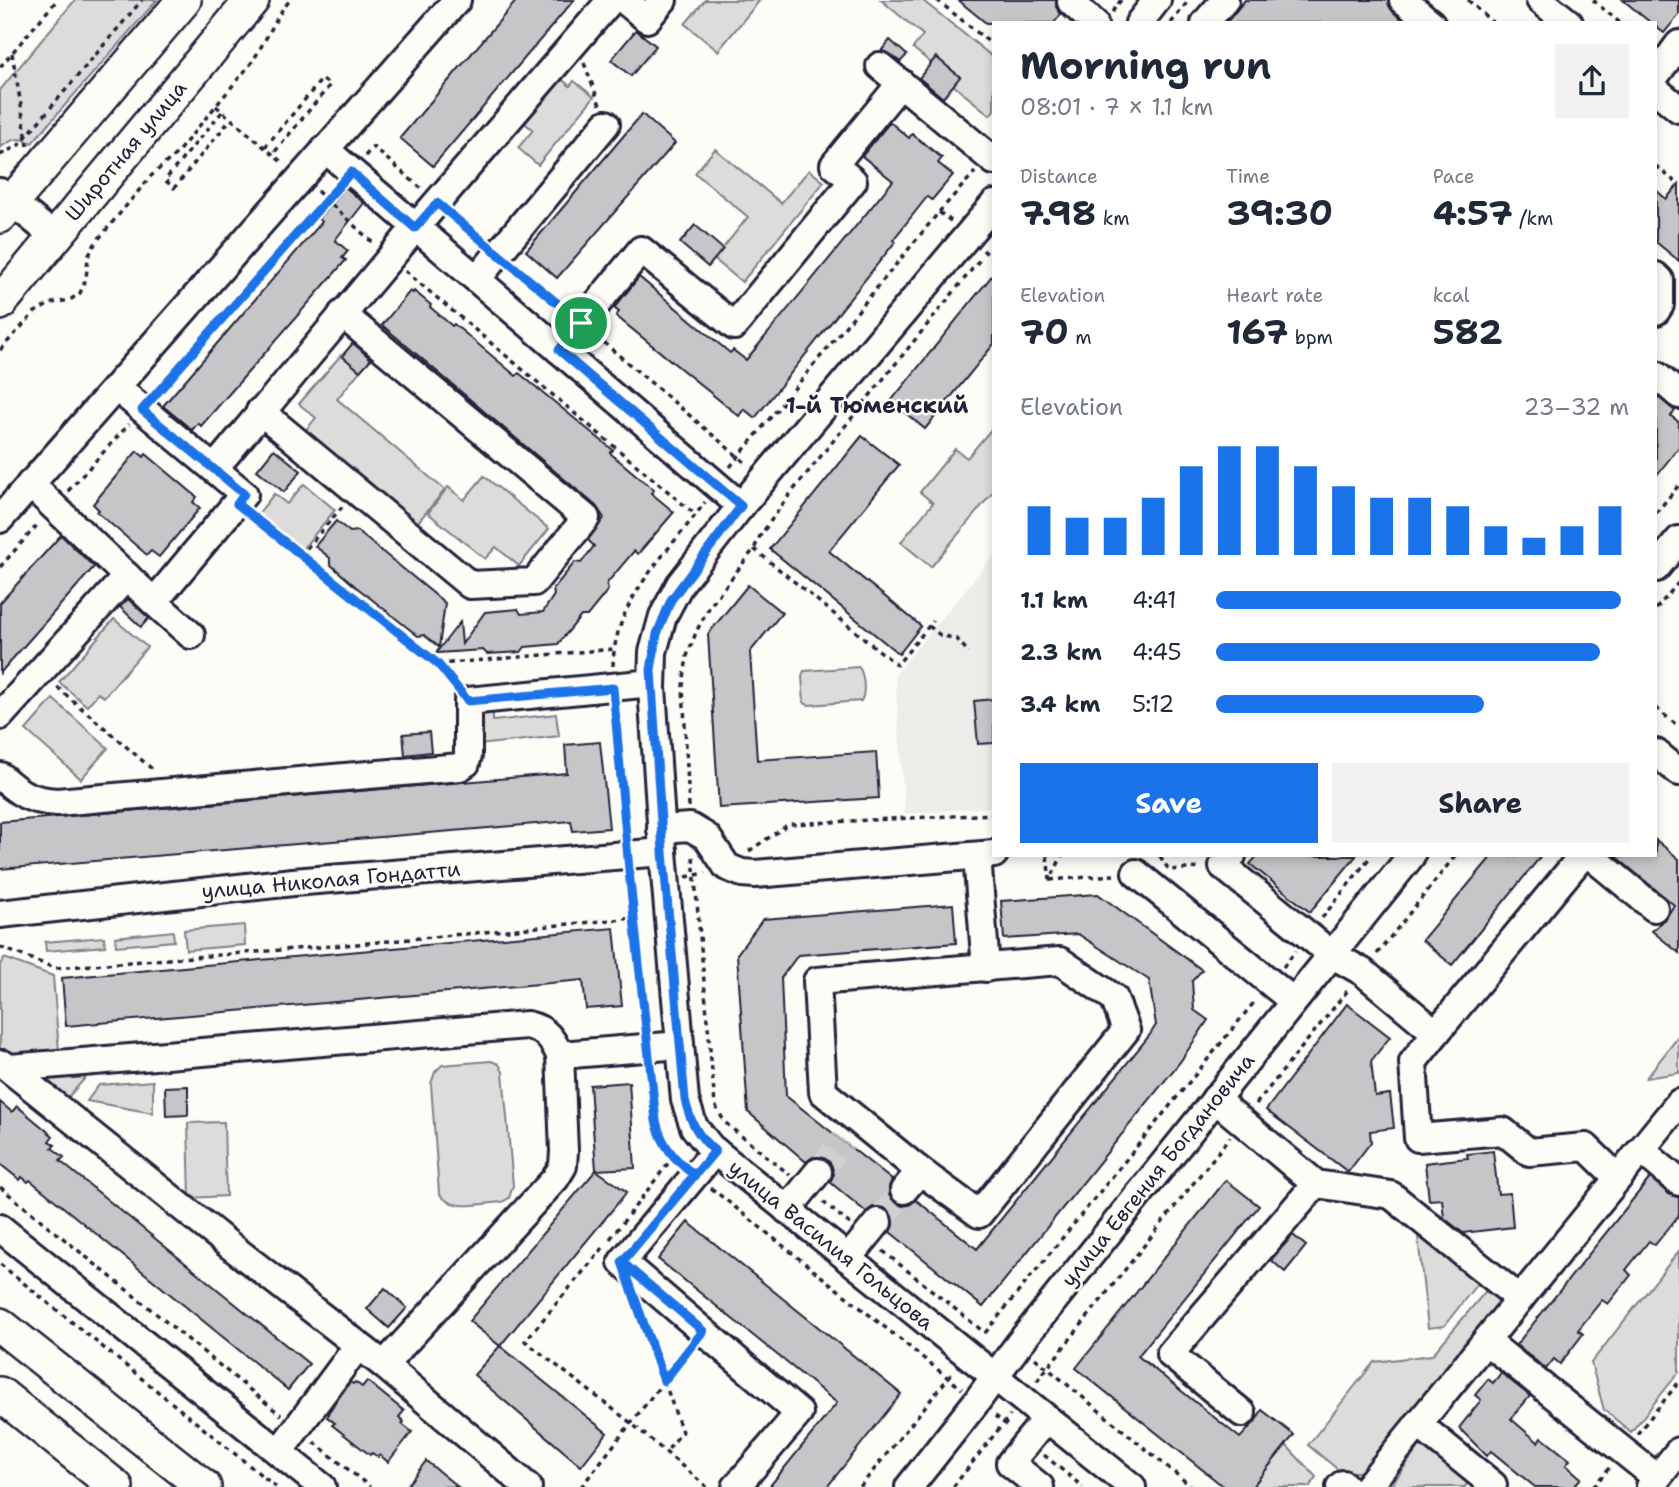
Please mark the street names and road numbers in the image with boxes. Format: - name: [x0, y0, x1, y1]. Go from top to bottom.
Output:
- street label: Широтная улица: [59, 75, 193, 227]
- street label: улица Николая Гондатти: [200, 855, 462, 905]
- street label: улица Евгения Богдановича: [1055, 1047, 1261, 1293]
- street label: улица Василия Гольцова: [723, 1153, 939, 1337]

